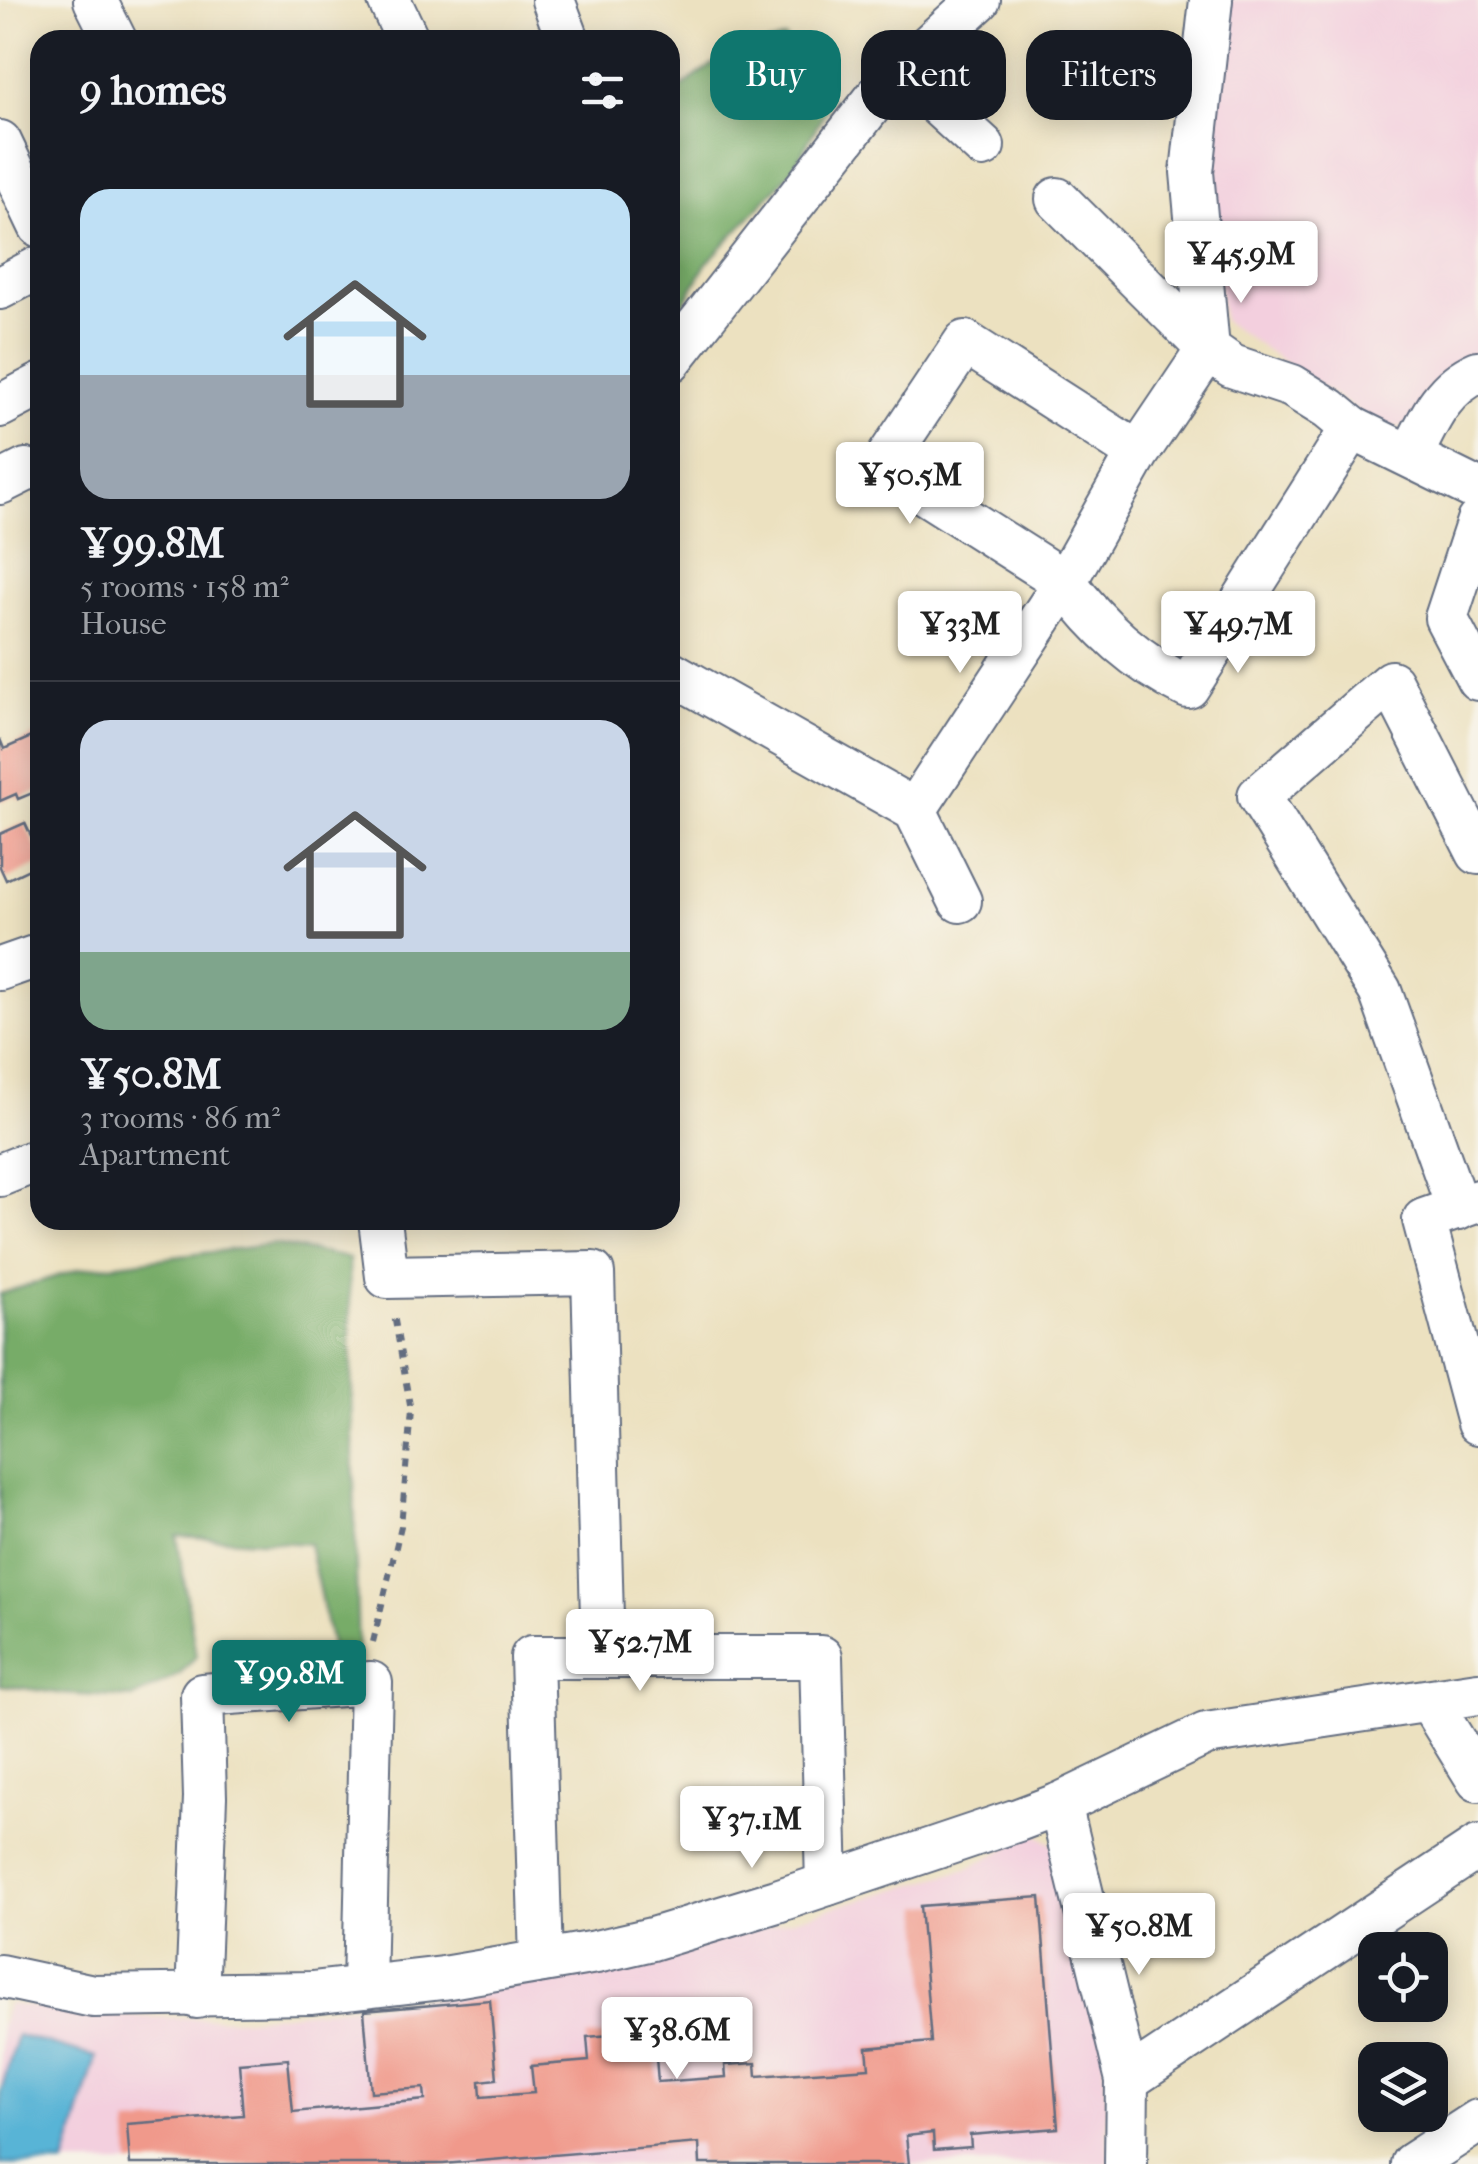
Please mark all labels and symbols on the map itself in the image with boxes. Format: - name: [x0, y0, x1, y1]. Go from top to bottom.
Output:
- pin: ¥45.9M: [1160, 221, 1322, 306]
- pin: ¥50.5M: [829, 442, 991, 527]
- pin: ¥33M: [901, 591, 1019, 676]
- pin: ¥49.7M: [1157, 591, 1319, 676]
- pin: ¥52.7M: [559, 1609, 721, 1694]
- pin: ¥99.8M: [208, 1640, 370, 1725]
- pin: ¥37.1M: [671, 1786, 833, 1871]
- pin: ¥50.8M: [1058, 1893, 1220, 1978]
- pin: ¥38.6M: [596, 1997, 758, 2082]

